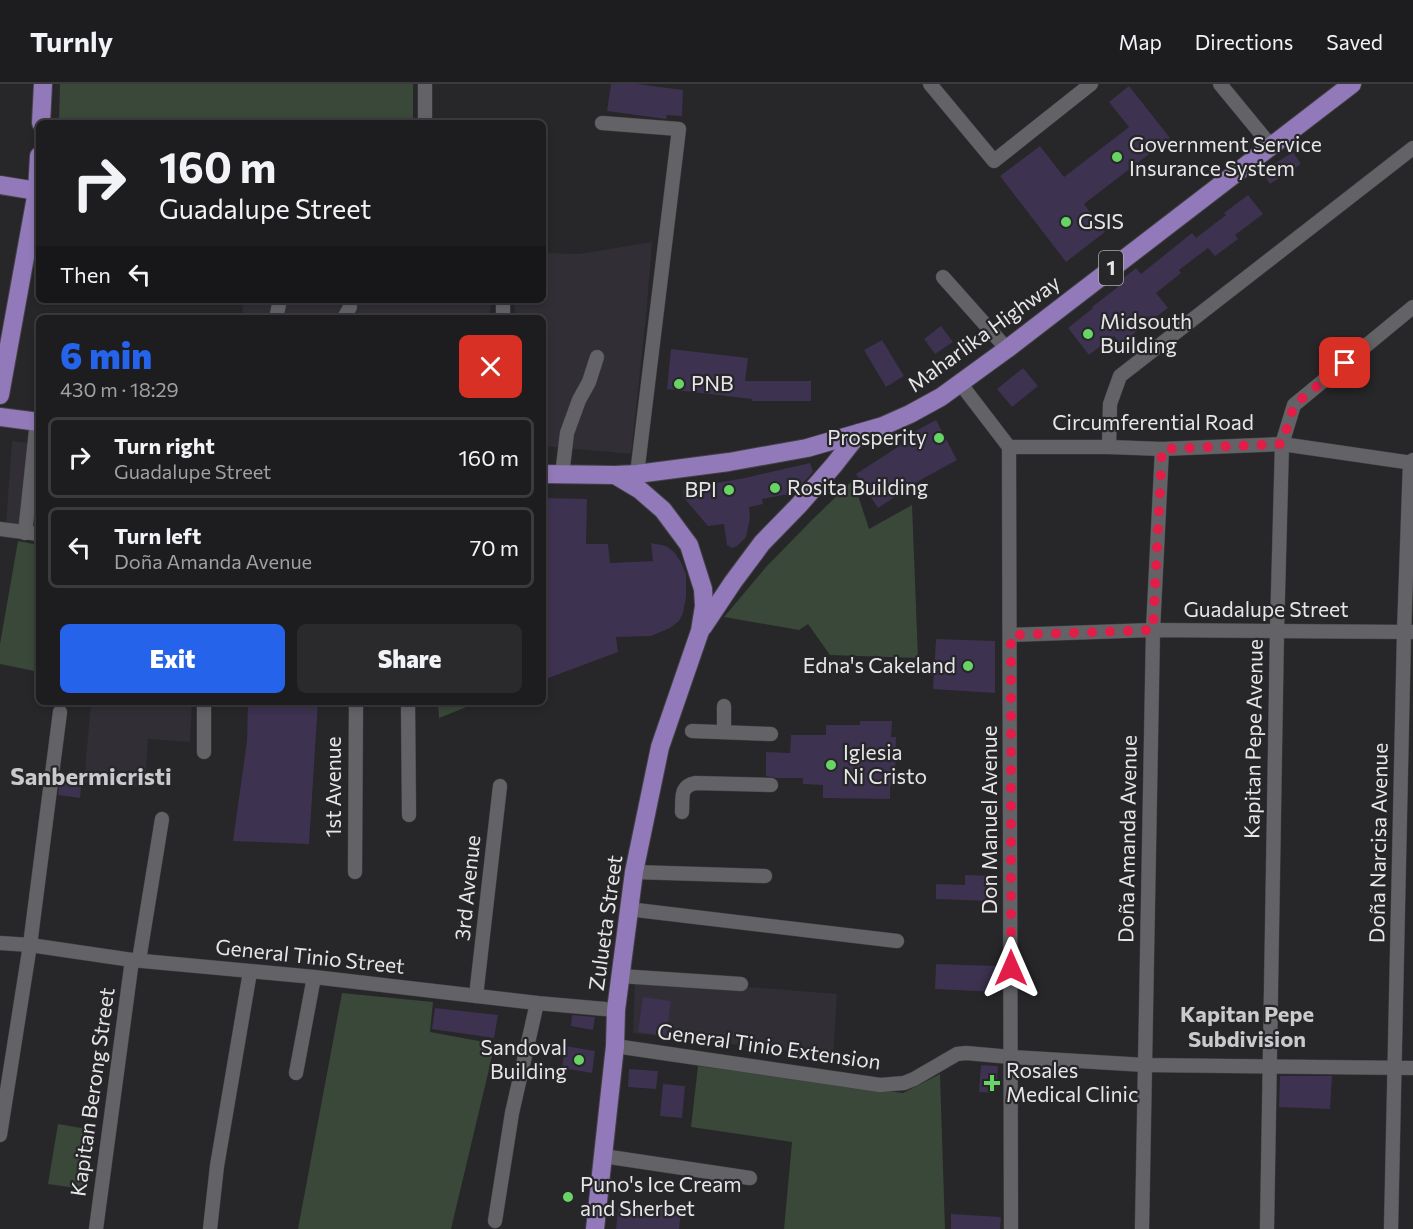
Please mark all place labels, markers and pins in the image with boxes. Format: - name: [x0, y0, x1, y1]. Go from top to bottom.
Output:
- place label: Government Service Insurance System: [1129, 131, 1322, 180]
- marker: Government Service Insurance System: [1110, 150, 1124, 164]
- place label: GSIS: [1078, 208, 1124, 233]
- marker: GSIS: [1059, 215, 1073, 229]
- place label: Midsouth Building: [1100, 308, 1192, 357]
- marker: Midsouth Building: [1081, 327, 1095, 341]
- pin: [1319, 337, 1370, 388]
- place label: PNB: [691, 370, 734, 395]
- marker: PNB: [672, 377, 686, 391]
- place label: Prosperity: [827, 424, 927, 449]
- marker: Prosperity: [932, 431, 946, 445]
- place label: Rosita Building: [787, 474, 928, 499]
- place label: BPI: [684, 476, 717, 501]
- marker: Rosita Building: [768, 481, 782, 495]
- marker: BPI: [722, 483, 736, 497]
- place label: Edna's Cakeland: [803, 652, 956, 677]
- marker: Edna's Cakeland: [961, 659, 975, 673]
- place label: Iglesia Ni Cristo: [843, 739, 927, 788]
- marker: Iglesia Ni Cristo: [824, 758, 838, 772]
- place label: Sandoval Building: [480, 1034, 567, 1083]
- marker: Sandoval Building: [572, 1053, 586, 1067]
- place label: Rosales Medical Clinic: [1006, 1057, 1138, 1106]
- marker: Rosales Medical Clinic: [983, 1074, 1001, 1092]
- place label: Puno's Ice Cream and Sherbet: [580, 1171, 741, 1220]
- marker: Puno's Ice Cream and Sherbet: [561, 1190, 575, 1204]

